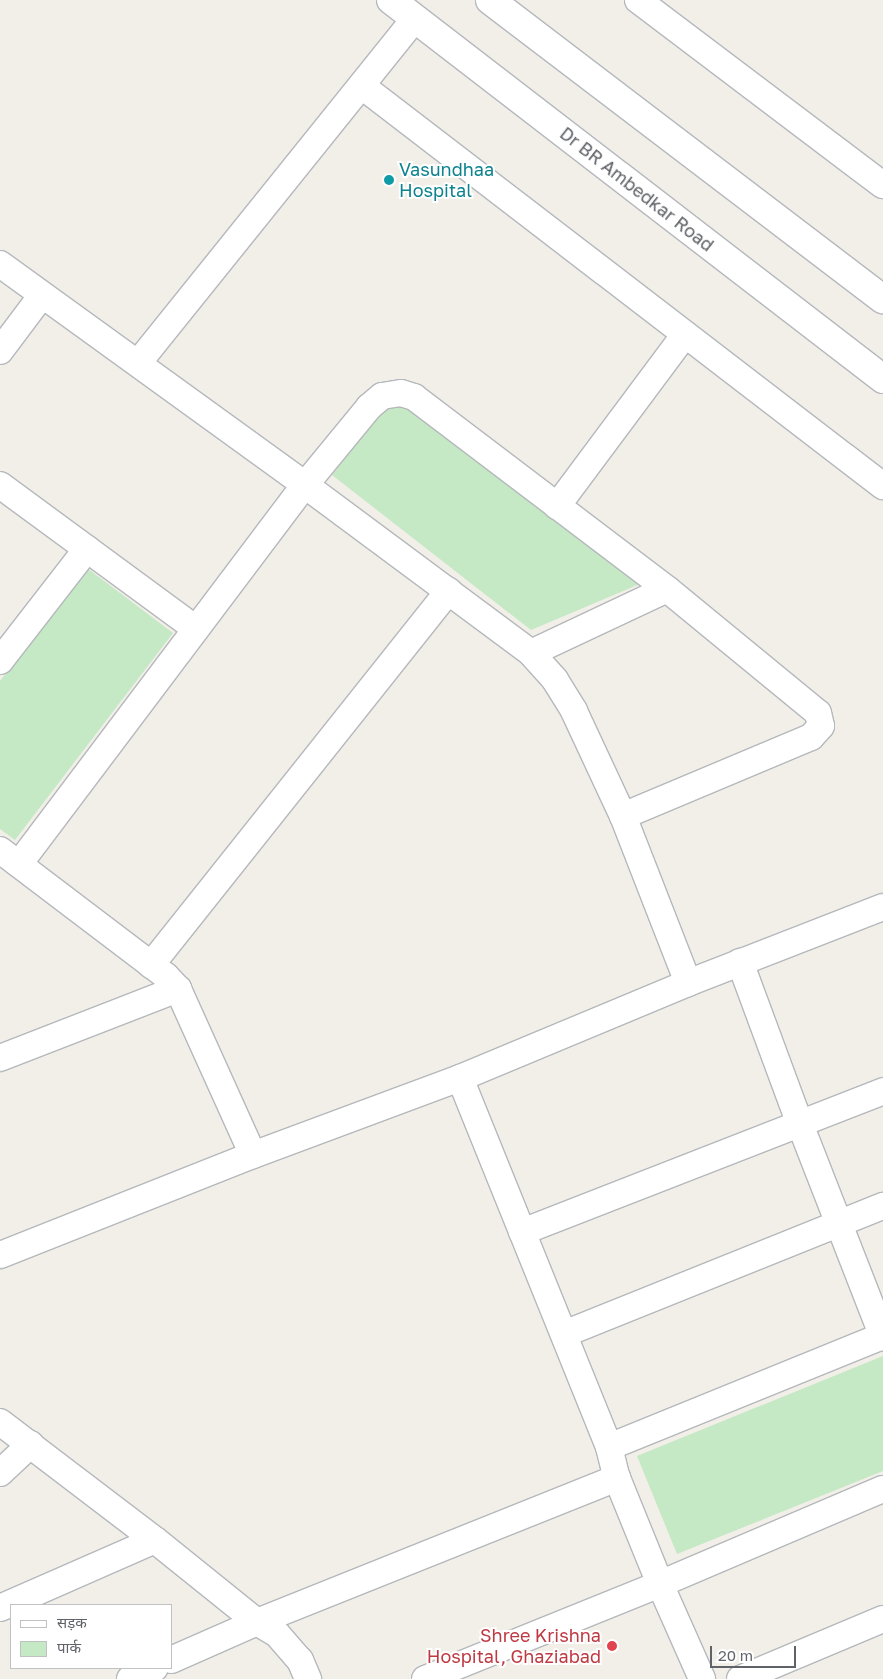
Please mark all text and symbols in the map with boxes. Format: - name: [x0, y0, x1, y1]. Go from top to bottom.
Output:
- street label: Dr BR Ambedkar Road: [556, 122, 718, 256]
- place label: Vasundhaa Hospital: [399, 159, 494, 202]
- marker: Vasundhaa Hospital: [383, 174, 395, 186]
- legend: [10, 1604, 172, 1669]
- text: सड़क: [57, 1613, 87, 1631]
- place label: Shree Krishna Hospital, Ghaziabad: [427, 1625, 601, 1668]
- scale bar: [713, 1636, 799, 1668]
- text: पार्क: [57, 1638, 81, 1656]
- marker: Shree Krishna Hospital, Ghaziabad: [605, 1639, 619, 1653]
- text: 20 m: [718, 1646, 753, 1664]

